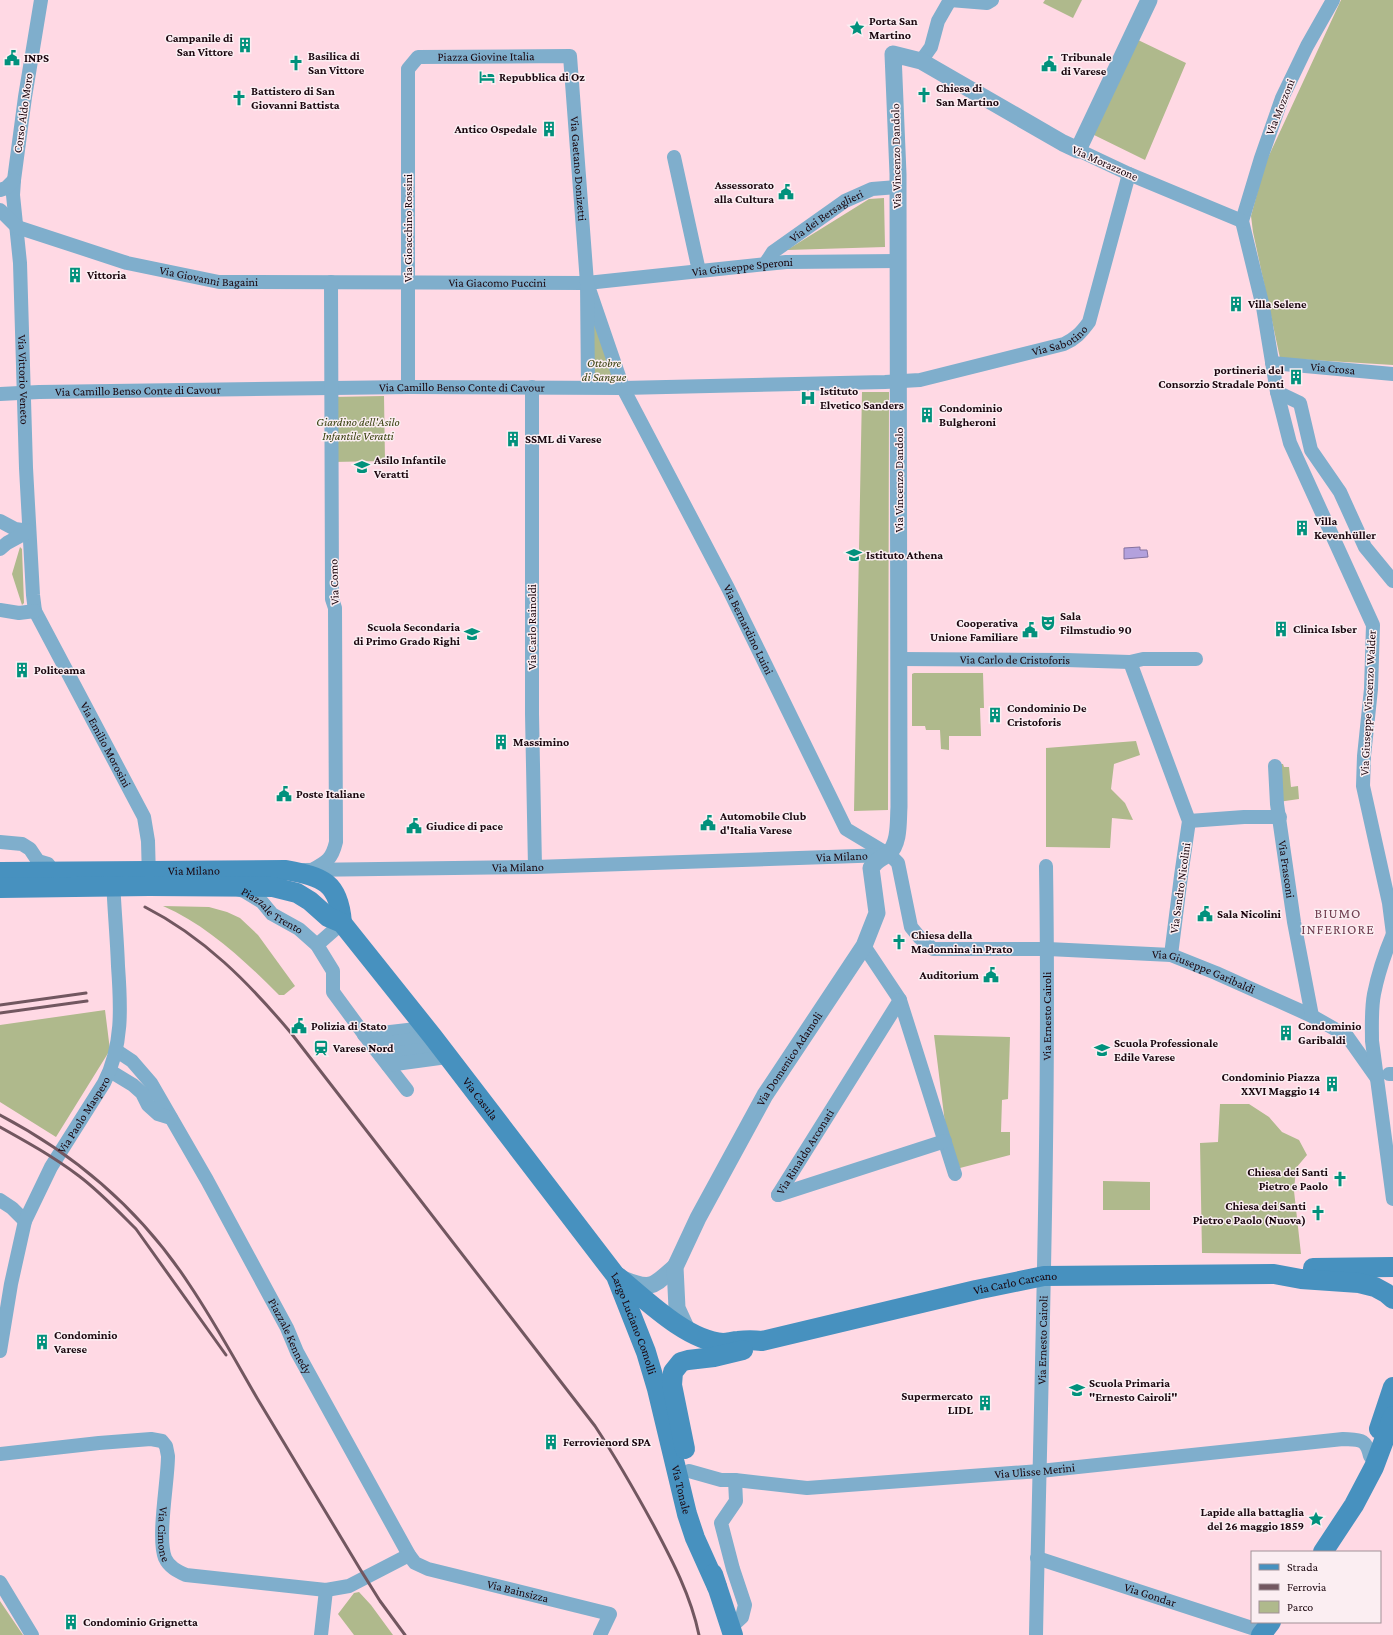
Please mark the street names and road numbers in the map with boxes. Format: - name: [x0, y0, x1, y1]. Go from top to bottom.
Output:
- street label: Piazza Giovine Italia: [437, 49, 535, 64]
- street label: Corso Aldo Moro: [10, 72, 36, 154]
- street label: Via Mozzoni: [1262, 77, 1298, 137]
- street label: Via Vincenzo Dandolo: [888, 103, 904, 209]
- street label: Via Gaetano Donizetti: [568, 116, 589, 222]
- street label: Via Morazzone: [1070, 142, 1140, 184]
- street label: Via Gioacchino Rossini: [401, 174, 415, 282]
- street label: Via dei Bersaglieri: [787, 187, 865, 245]
- street label: Via Giuseppe Speroni: [691, 255, 793, 279]
- street label: Via Giovanni Bagaini: [158, 263, 258, 289]
- street label: Via Giacomo Puccini: [448, 276, 546, 290]
- street label: Via Sabotino: [1030, 322, 1091, 359]
- street label: Via Vittorio Veneto: [15, 334, 32, 425]
- street label: Via Crosa: [1310, 360, 1356, 378]
- street label: Via Camillo Benso Conte di Cavour: [379, 380, 546, 395]
- street label: Via Camillo Benso Conte di Cavour: [55, 383, 222, 399]
- street label: Via Vincenzo Dandolo: [892, 427, 906, 533]
- street label: Via Como: [326, 559, 342, 605]
- street label: Via Bernardino Luini: [720, 582, 776, 677]
- street label: Via Carlo Rainoldi: [525, 584, 539, 670]
- street label: Via Giuseppe Vincenzo Walder: [1357, 629, 1379, 776]
- street label: Via Carlo de Cristoforis: [960, 652, 1071, 667]
- street label: Via Emilio Morosini: [77, 699, 134, 790]
- street label: Via Frasconi: [1275, 839, 1297, 899]
- street label: Via Sandro Nicolini: [1167, 842, 1193, 934]
- street label: Via Milano: [816, 849, 868, 864]
- street label: Via Milano: [492, 860, 544, 875]
- street label: Via Milano: [168, 863, 220, 878]
- street label: Piazzale Trento: [239, 884, 307, 937]
- street label: Via Giuseppe Garibaldi: [1152, 947, 1257, 997]
- street label: Via Ernesto Cairoli: [1040, 972, 1054, 1061]
- street label: Via Domenico Adamoli: [753, 1009, 825, 1109]
- street label: Via Paolo Maspero: [54, 1074, 113, 1156]
- street label: Via Casula: [460, 1075, 501, 1123]
- street label: Via Rinaldo Arconati: [773, 1107, 837, 1197]
- street label: Largo Luciano Comolli: [608, 1269, 659, 1376]
- street label: Via Carlo Carcano: [972, 1269, 1057, 1297]
- street label: Via Ernesto Cairoli: [1035, 1295, 1050, 1385]
- street label: Piazzale Kennedy: [265, 1296, 315, 1377]
- street label: Via Ulisse Merini: [994, 1460, 1076, 1481]
- street label: Via Tonale: [668, 1464, 694, 1516]
- street label: Via Cimone: [155, 1506, 173, 1564]
- street label: Via Bainsizza: [486, 1577, 550, 1606]
- street label: Via Gondar: [1122, 1580, 1179, 1610]

